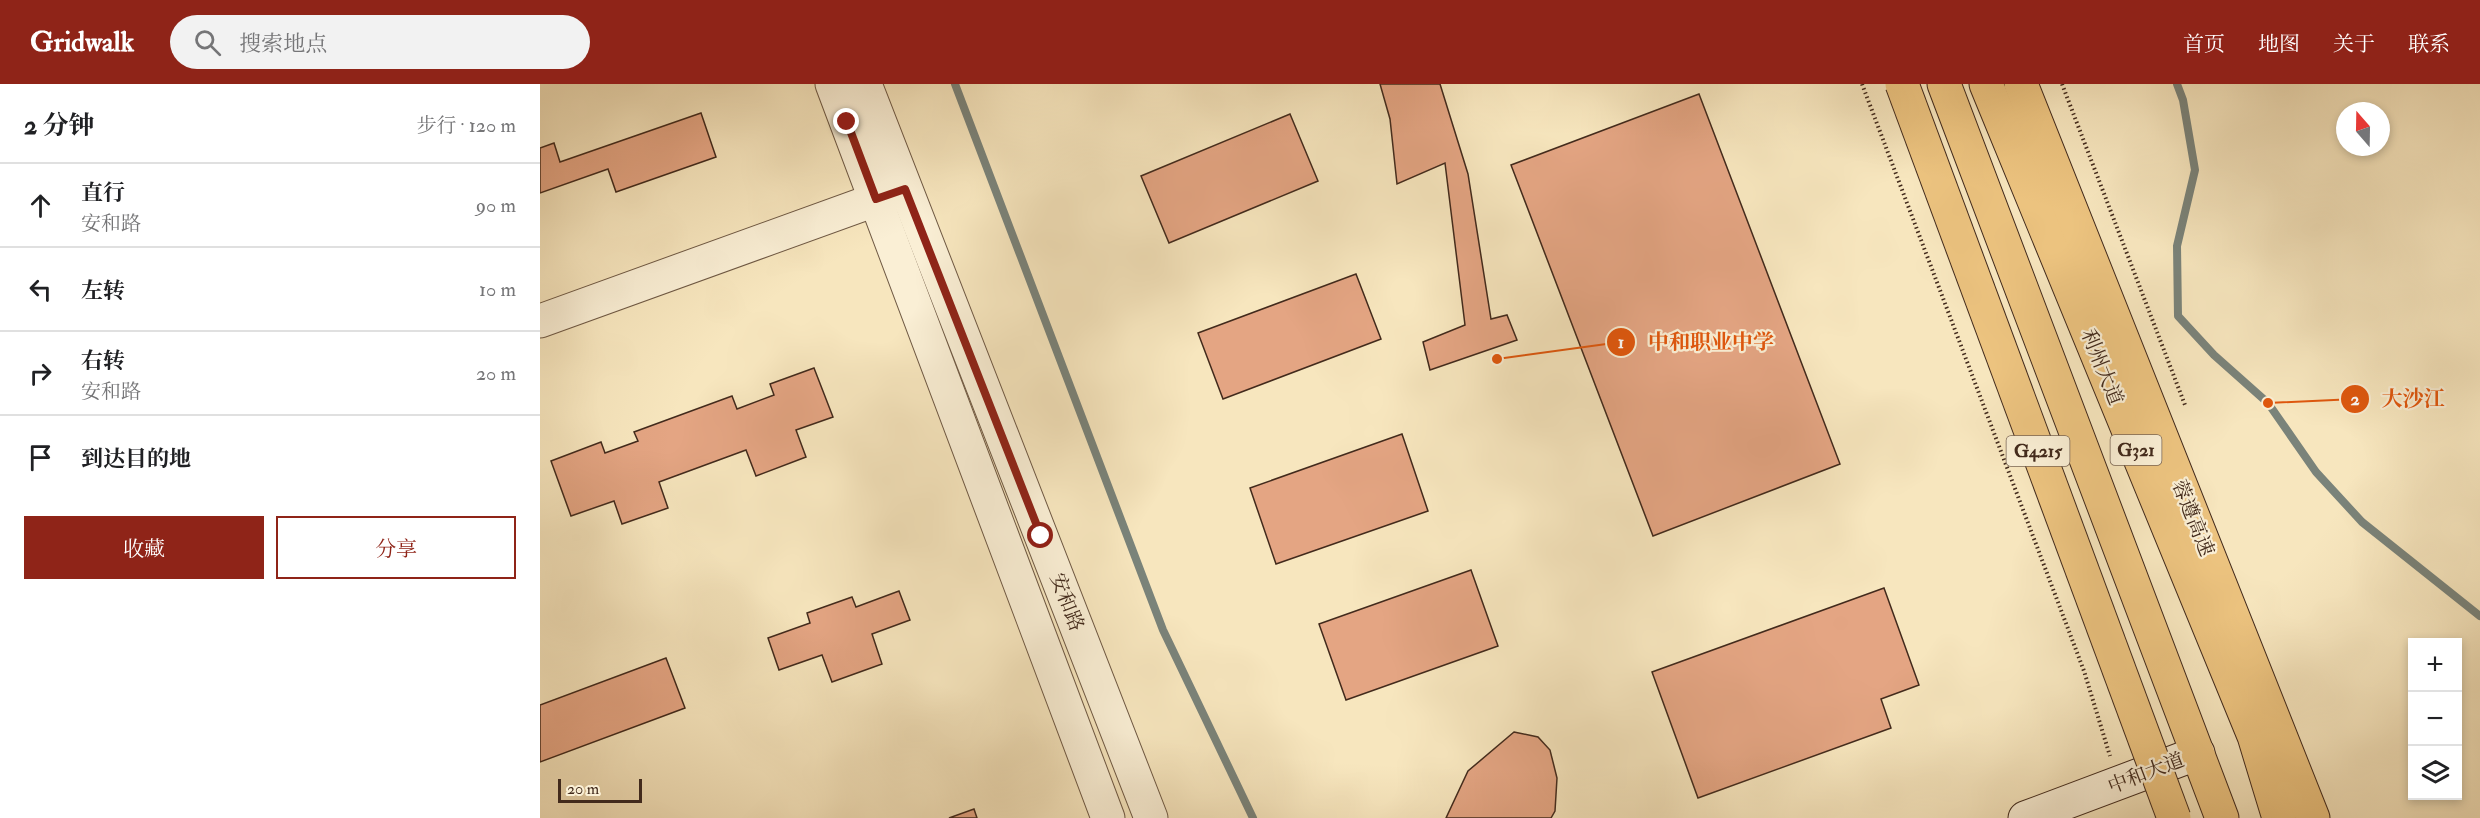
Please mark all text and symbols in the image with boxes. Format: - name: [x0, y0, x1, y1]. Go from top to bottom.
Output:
- search box: [170, 15, 590, 69]
- text: Gridwalk: [30, 25, 134, 60]
- icon: search: [191, 26, 224, 59]
- text: 搜索地点: [239, 30, 327, 58]
- text: 首页: [2183, 31, 2225, 58]
- text: 地图: [2258, 31, 2300, 58]
- text: 关于: [2333, 31, 2375, 58]
- text: 联系: [2408, 31, 2450, 58]
- north arrow: [2336, 102, 2390, 156]
- route end: [833, 108, 859, 134]
- text: 2 分钟: [24, 110, 95, 142]
- text: 步行 · 120 m: [416, 113, 516, 138]
- text: 直行: [81, 179, 125, 207]
- icon: ahead: [24, 189, 57, 222]
- text: 90 m: [476, 193, 516, 218]
- text: 安和路: [81, 211, 141, 236]
- icon: left: [24, 273, 57, 306]
- text: 左转: [81, 277, 125, 305]
- text: 10 m: [479, 277, 516, 302]
- callout: 中和职业中学: [1606, 322, 1786, 361]
- street label: 利州大道: [2075, 325, 2129, 409]
- text: 中和职业中学: [1648, 329, 1774, 356]
- text: 1: [1618, 331, 1624, 354]
- text: 右转: [81, 347, 125, 375]
- icon: right: [24, 357, 57, 390]
- text: 20 m: [476, 361, 516, 386]
- text: 安和路: [81, 379, 141, 404]
- callout: 大沙江: [2340, 379, 2457, 418]
- text: 大沙江: [2382, 386, 2445, 413]
- text: 2: [2350, 388, 2360, 411]
- road number: G321: [2110, 435, 2162, 465]
- road number: G4215: [2006, 436, 2070, 466]
- icon: arrive: [24, 441, 57, 474]
- text: 到达目的地: [81, 445, 191, 473]
- street label: 蓉遵高速: [2166, 476, 2220, 560]
- button: 收藏: [24, 516, 264, 579]
- button: 分享: [276, 516, 516, 579]
- route start: [1027, 522, 1053, 548]
- street label: 安和路: [1045, 570, 1089, 634]
- map controls: [2408, 638, 2462, 800]
- button: +: [2408, 638, 2462, 692]
- button: −: [2408, 692, 2462, 746]
- button: layers: [2408, 746, 2462, 800]
- street label: 中和大道: [2104, 747, 2188, 799]
- scale bar: [558, 776, 642, 804]
- text: 20 m: [567, 779, 599, 799]

